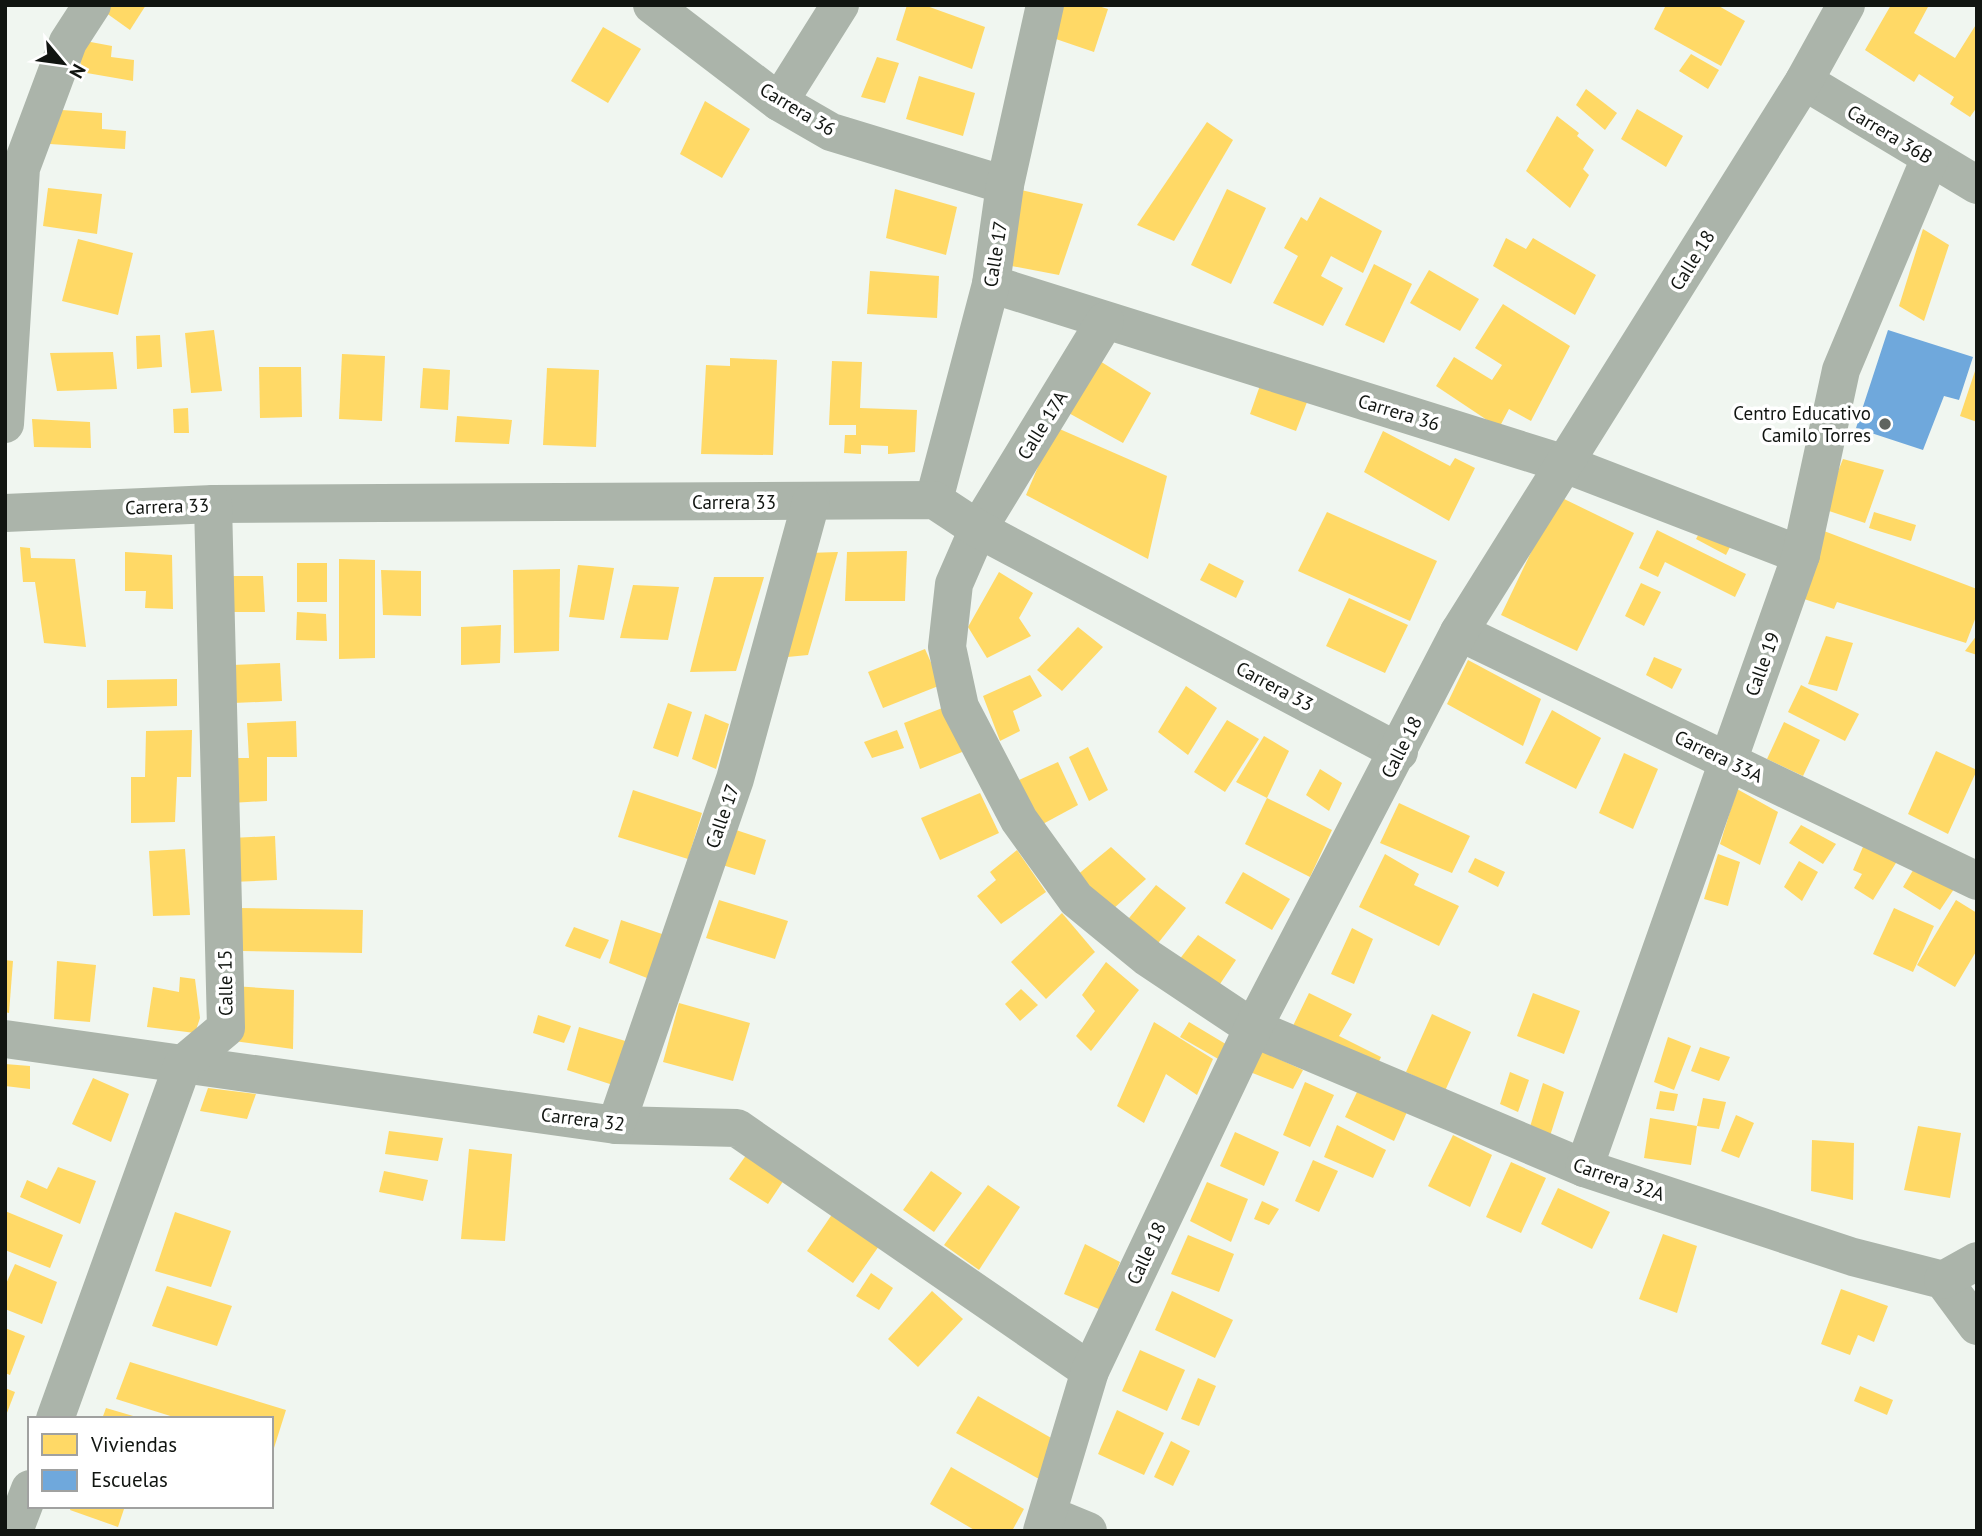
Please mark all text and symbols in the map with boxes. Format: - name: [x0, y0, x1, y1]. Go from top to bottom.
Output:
- north arrow: [28, 28, 98, 98]
- text: N: [64, 60, 91, 83]
- street label: Carrera 36: [756, 77, 840, 141]
- street label: Carrera 36B: [1843, 99, 1937, 169]
- street label: Calle 17: [978, 219, 1012, 289]
- street label: Calle 18: [1664, 225, 1720, 295]
- street label: Calle 17A: [1012, 386, 1072, 464]
- street label: Carrera 36: [1355, 388, 1443, 436]
- place label: Centro Educativo Camilo Torres: [1733, 401, 1871, 447]
- marker: Centro Educativo Camilo Torres: [1877, 416, 1893, 432]
- street label: Carrera 33: [692, 490, 776, 514]
- street label: Carrera 33: [125, 493, 209, 519]
- street label: Calle 19: [1739, 629, 1785, 699]
- street label: Carrera 33: [1232, 656, 1318, 716]
- street label: Calle 18: [1375, 712, 1427, 782]
- street label: Carrera 33A: [1671, 724, 1767, 788]
- street label: Calle 17: [700, 781, 744, 851]
- street label: Calle 15: [212, 950, 238, 1016]
- street label: Carrera 32: [540, 1102, 626, 1136]
- street label: Carrera 32A: [1570, 1152, 1668, 1206]
- street label: Calle 18: [1121, 1218, 1171, 1288]
- legend: [28, 1417, 273, 1508]
- text: Viviendas: [90, 1431, 177, 1458]
- text: Escuelas: [91, 1466, 168, 1493]

